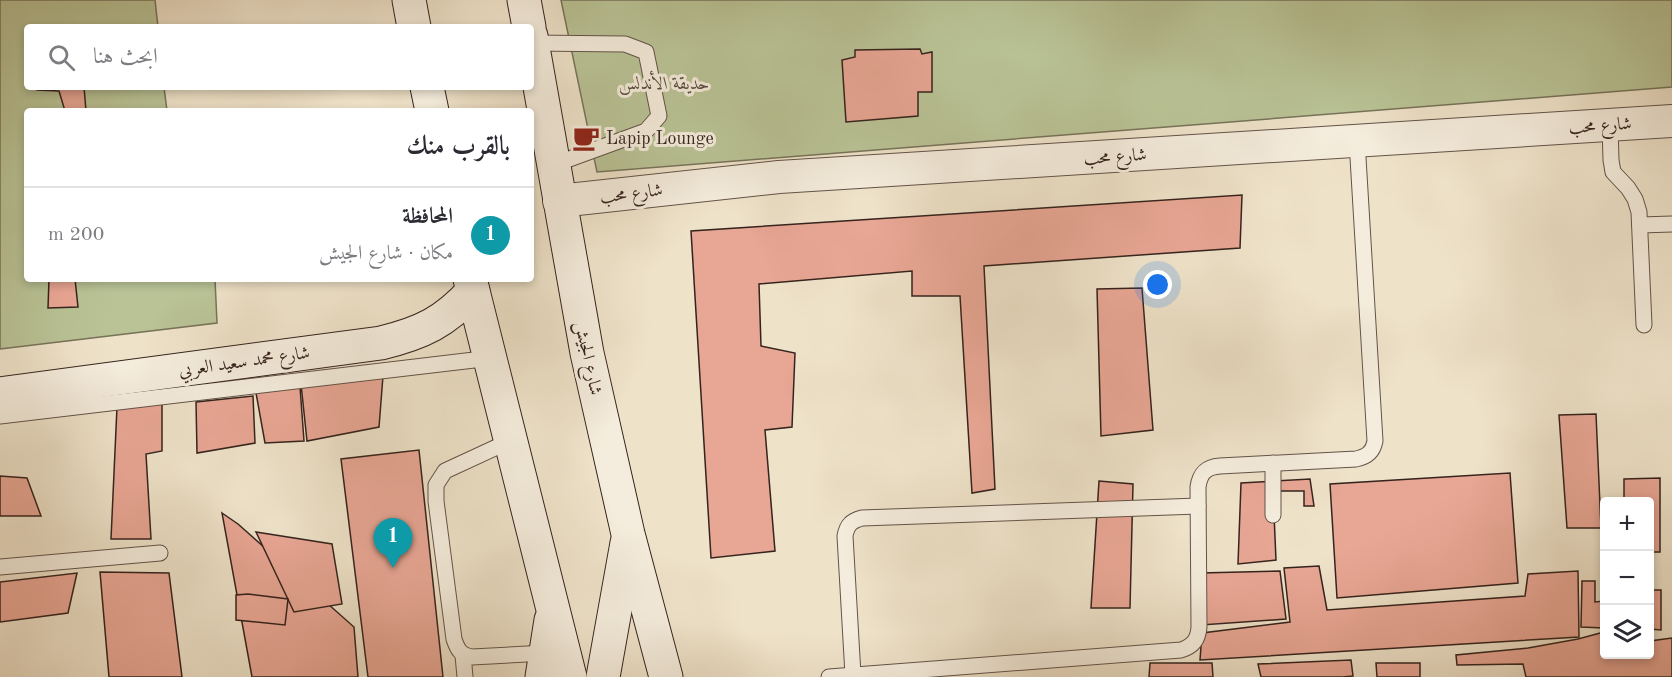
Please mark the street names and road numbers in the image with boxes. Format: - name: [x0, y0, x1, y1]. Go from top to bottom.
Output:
- street label: شارع محب: [1568, 115, 1633, 142]
- street label: شارع محب: [1083, 146, 1148, 173]
- street label: شارع محب: [599, 181, 664, 212]
- street label: شارع الجيش: [566, 319, 605, 398]
- street label: شارع محمد سعيد العربي: [177, 344, 312, 385]

